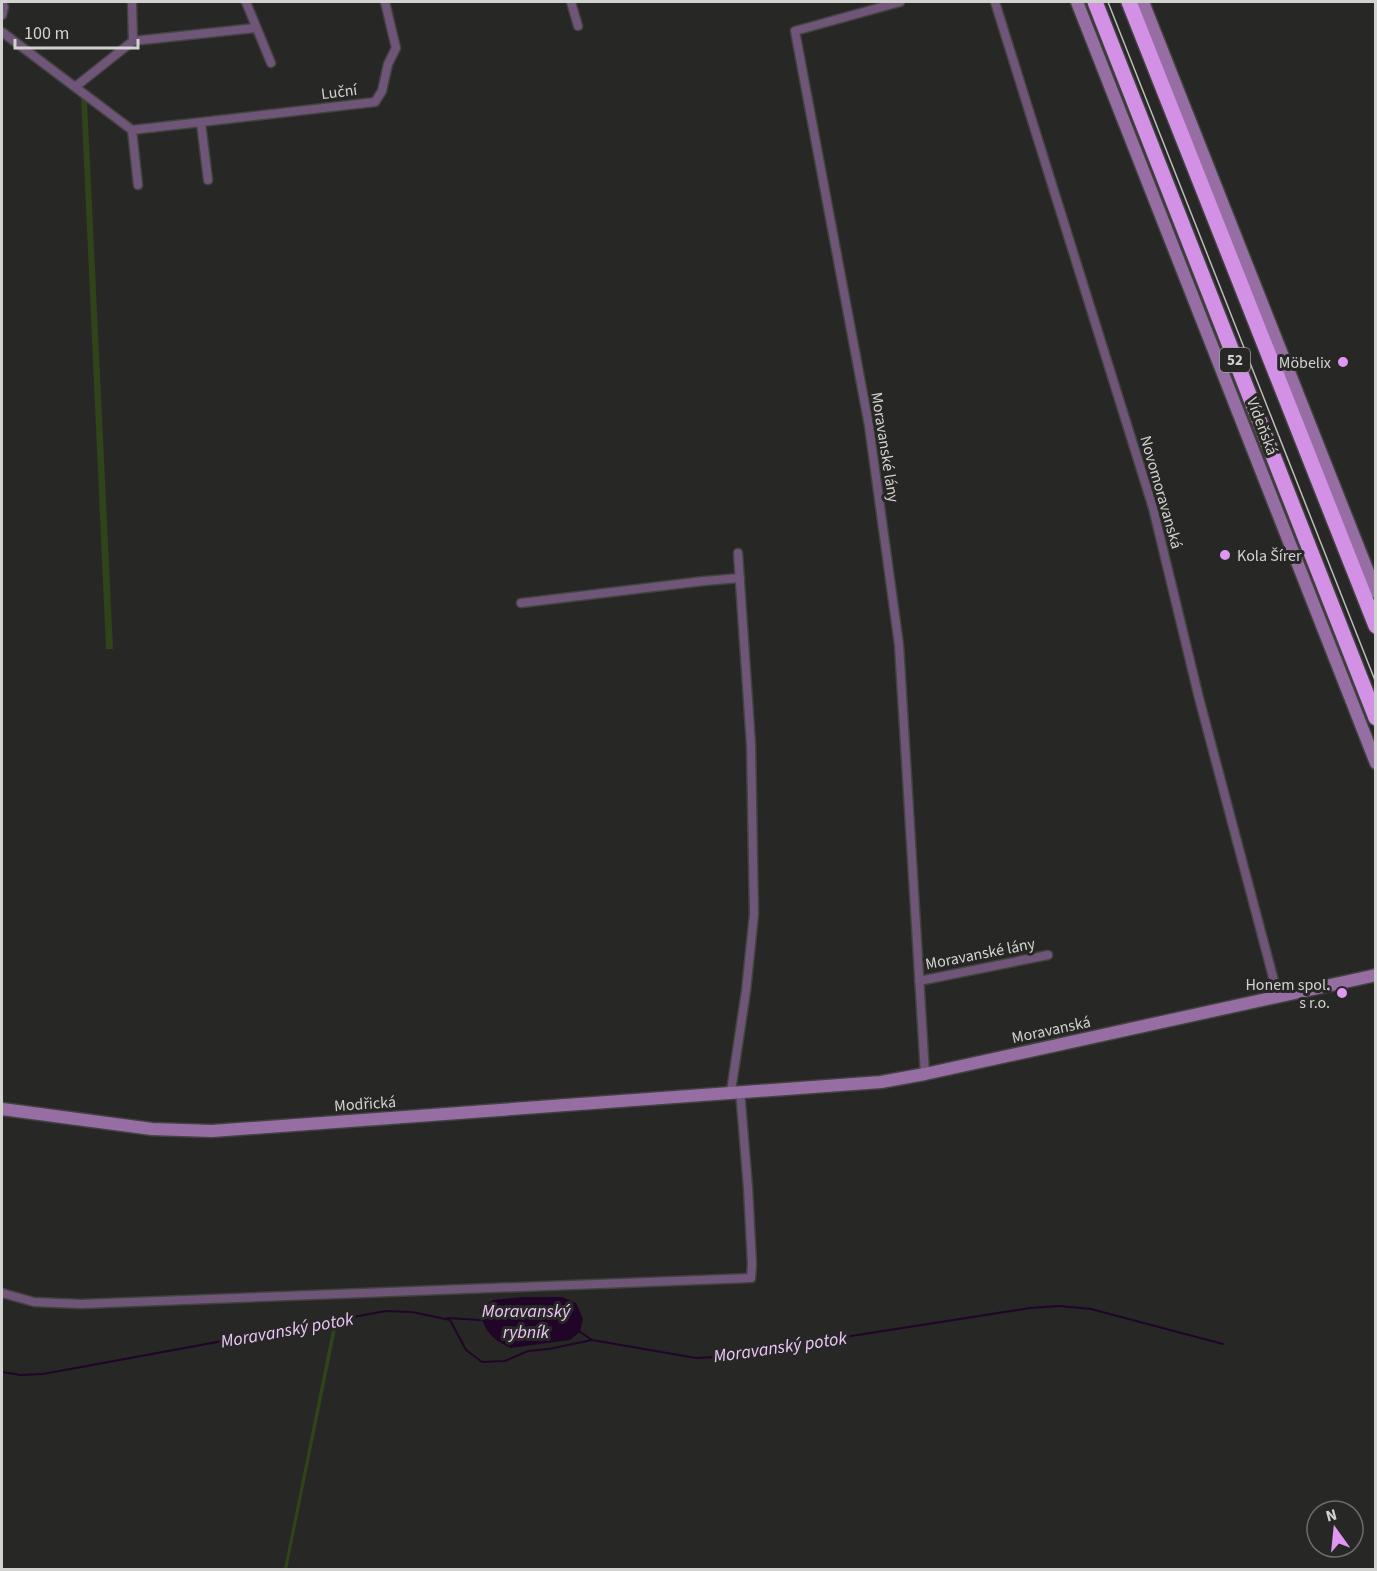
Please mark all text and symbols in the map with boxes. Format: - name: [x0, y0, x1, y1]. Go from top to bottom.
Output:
- scale bar: [15, 12, 138, 50]
- text: 100 m: [24, 21, 69, 46]
- street label: Luční: [320, 79, 360, 105]
- road number: 52: [1220, 348, 1250, 372]
- place label: Möbelix: [1279, 352, 1331, 374]
- marker: Möbelix: [1336, 355, 1350, 369]
- street label: Moravanské lány: [865, 390, 905, 504]
- street label: Vídeňská: [1241, 394, 1283, 459]
- street label: Novomoravanská: [1134, 433, 1188, 551]
- place label: Kola Šírer: [1237, 545, 1302, 567]
- marker: Kola Šírer: [1218, 548, 1232, 562]
- street label: Moravanské lány: [923, 932, 1037, 975]
- place label: Honem spol. s r.o.: [1245, 974, 1330, 1014]
- marker: Honem spol. s r.o.: [1335, 986, 1349, 1000]
- street label: Moravanská: [1010, 1011, 1093, 1049]
- street label: Modřická: [333, 1091, 397, 1117]
- water label: Moravanský rybník: [482, 1299, 571, 1345]
- water label: Moravanský potok: [219, 1306, 356, 1354]
- water label: Moravanský potok: [712, 1326, 849, 1369]
- north arrow: [1305, 1499, 1365, 1559]
- text: N: [1323, 1503, 1339, 1527]

